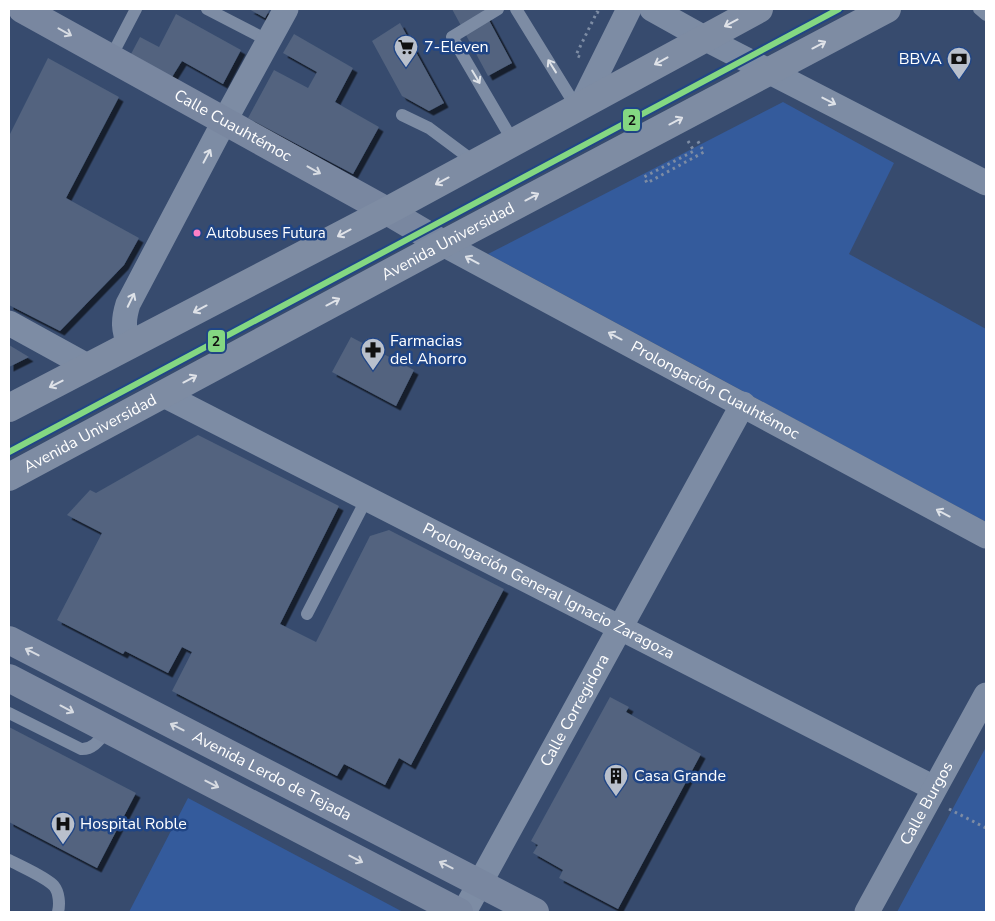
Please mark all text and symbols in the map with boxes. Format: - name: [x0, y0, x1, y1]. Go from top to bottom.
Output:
- one-way arrow: [724, 18, 739, 28]
- one-way arrow: [58, 27, 73, 37]
- supermarket icon: 7-Eleven: [393, 34, 419, 68]
- place label: 7-Eleven: [424, 36, 489, 58]
- one-way arrow: [812, 39, 826, 49]
- bank icon: BBVA: [946, 46, 972, 80]
- place label: BBVA: [899, 48, 942, 70]
- one-way arrow: [655, 57, 669, 67]
- one-way arrow: [546, 60, 556, 74]
- one-way arrow: [471, 70, 481, 84]
- street label: Calle Cuauhtémoc: [170, 84, 296, 167]
- one-way arrow: [821, 97, 836, 106]
- line badge: 2: [622, 108, 641, 132]
- text: 2: [628, 111, 636, 130]
- one-way arrow: [668, 116, 683, 125]
- one-way arrow: [203, 149, 212, 164]
- one-way arrow: [306, 165, 321, 175]
- one-way arrow: [435, 177, 450, 187]
- one-way arrow: [525, 192, 540, 202]
- street label: Avenida Universidad: [377, 197, 518, 286]
- place label: Autobuses Futura: [206, 223, 326, 243]
- marker: Autobuses Futura: [192, 228, 202, 238]
- one-way arrow: [337, 228, 352, 238]
- one-way arrow: [465, 254, 480, 264]
- one-way arrow: [126, 292, 136, 307]
- one-way arrow: [326, 297, 341, 307]
- one-way arrow: [193, 304, 208, 314]
- line badge: 2: [207, 329, 226, 353]
- place label: Farmacias del Ahorro: [390, 330, 467, 370]
- one-way arrow: [608, 331, 623, 341]
- text: 2: [212, 332, 220, 351]
- street label: Prolongación Cuauhtémoc: [627, 336, 804, 445]
- pharmacy icon: Farmacias del Ahorro: [360, 337, 386, 371]
- one-way arrow: [182, 374, 197, 383]
- one-way arrow: [49, 380, 64, 389]
- street label: Avenida Universidad: [20, 389, 160, 478]
- one-way arrow: [937, 507, 951, 517]
- street label: Prolongación General Ignacio Zaragoza: [419, 518, 678, 665]
- one-way arrow: [25, 647, 40, 656]
- street label: Calle Corregidora: [535, 650, 615, 771]
- one-way arrow: [60, 704, 75, 714]
- one-way arrow: [169, 722, 184, 732]
- street label: Avenida Lerdo de Tejada: [188, 726, 355, 826]
- street label: Calle Burgos: [895, 757, 959, 849]
- building icon: Casa Grande: [603, 763, 629, 797]
- place label: Casa Grande: [634, 765, 726, 787]
- one-way arrow: [204, 779, 219, 789]
- hospital icon: Hospital Roble: [50, 811, 76, 845]
- place label: Hospital Roble: [80, 813, 187, 835]
- one-way arrow: [348, 855, 363, 864]
- one-way arrow: [438, 860, 453, 870]

